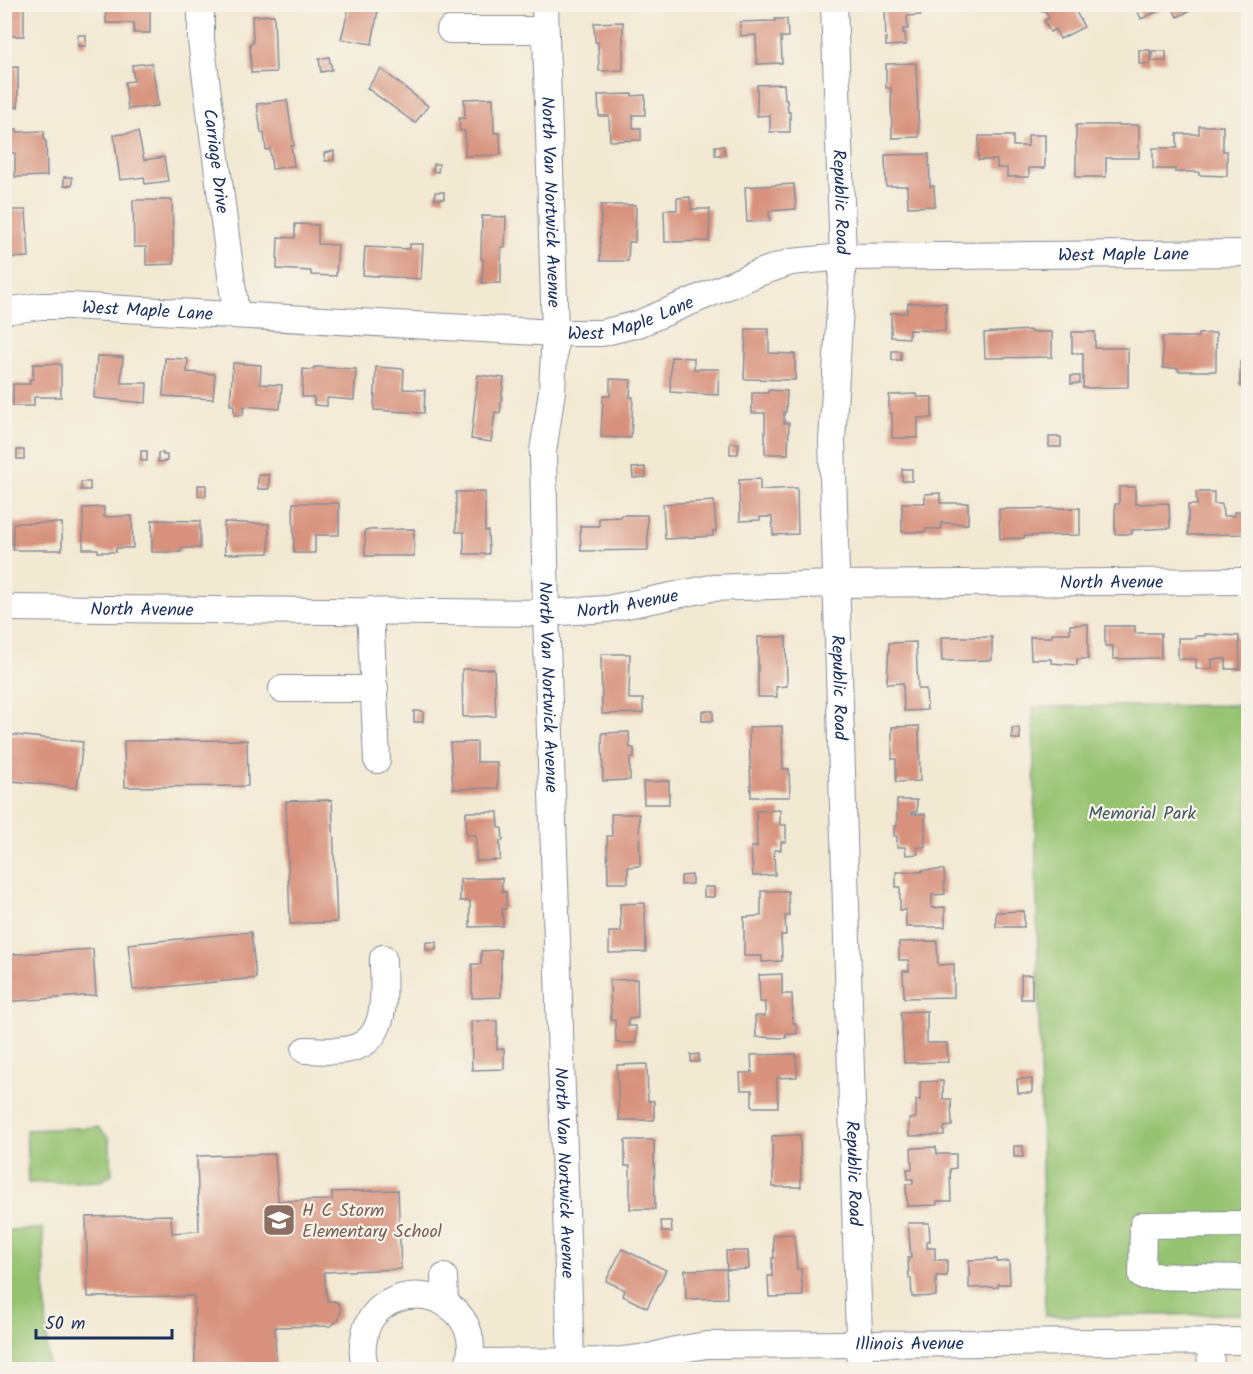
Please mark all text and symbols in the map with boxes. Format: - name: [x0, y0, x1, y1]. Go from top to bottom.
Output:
- street label: North Van Nortwick Avenue: [532, 96, 567, 308]
- street label: Carriage Drive: [194, 107, 236, 215]
- street label: Republic Road: [823, 149, 856, 256]
- street label: West Maple Lane: [1058, 241, 1189, 271]
- street label: West Maple Lane: [567, 289, 699, 349]
- street label: West Maple Lane: [81, 294, 214, 330]
- street label: North Avenue: [1060, 569, 1163, 598]
- street label: North Van Nortwick Avenue: [529, 581, 565, 793]
- street label: North Avenue: [575, 582, 681, 627]
- street label: North Avenue: [90, 596, 194, 626]
- street label: Republic Road: [822, 634, 854, 742]
- park label: Memorial Park: [1088, 800, 1196, 829]
- street label: North Van Nortwick Avenue: [545, 1067, 581, 1279]
- street label: Republic Road: [836, 1120, 869, 1227]
- place label: H C Storm Elementary School: [302, 1197, 443, 1247]
- school or university icon: H C Storm Elementary School: [261, 1202, 297, 1238]
- scale bar: [36, 1302, 172, 1340]
- text: 50 m: [45, 1310, 85, 1339]
- street label: Illinois Avenue: [855, 1330, 964, 1360]

